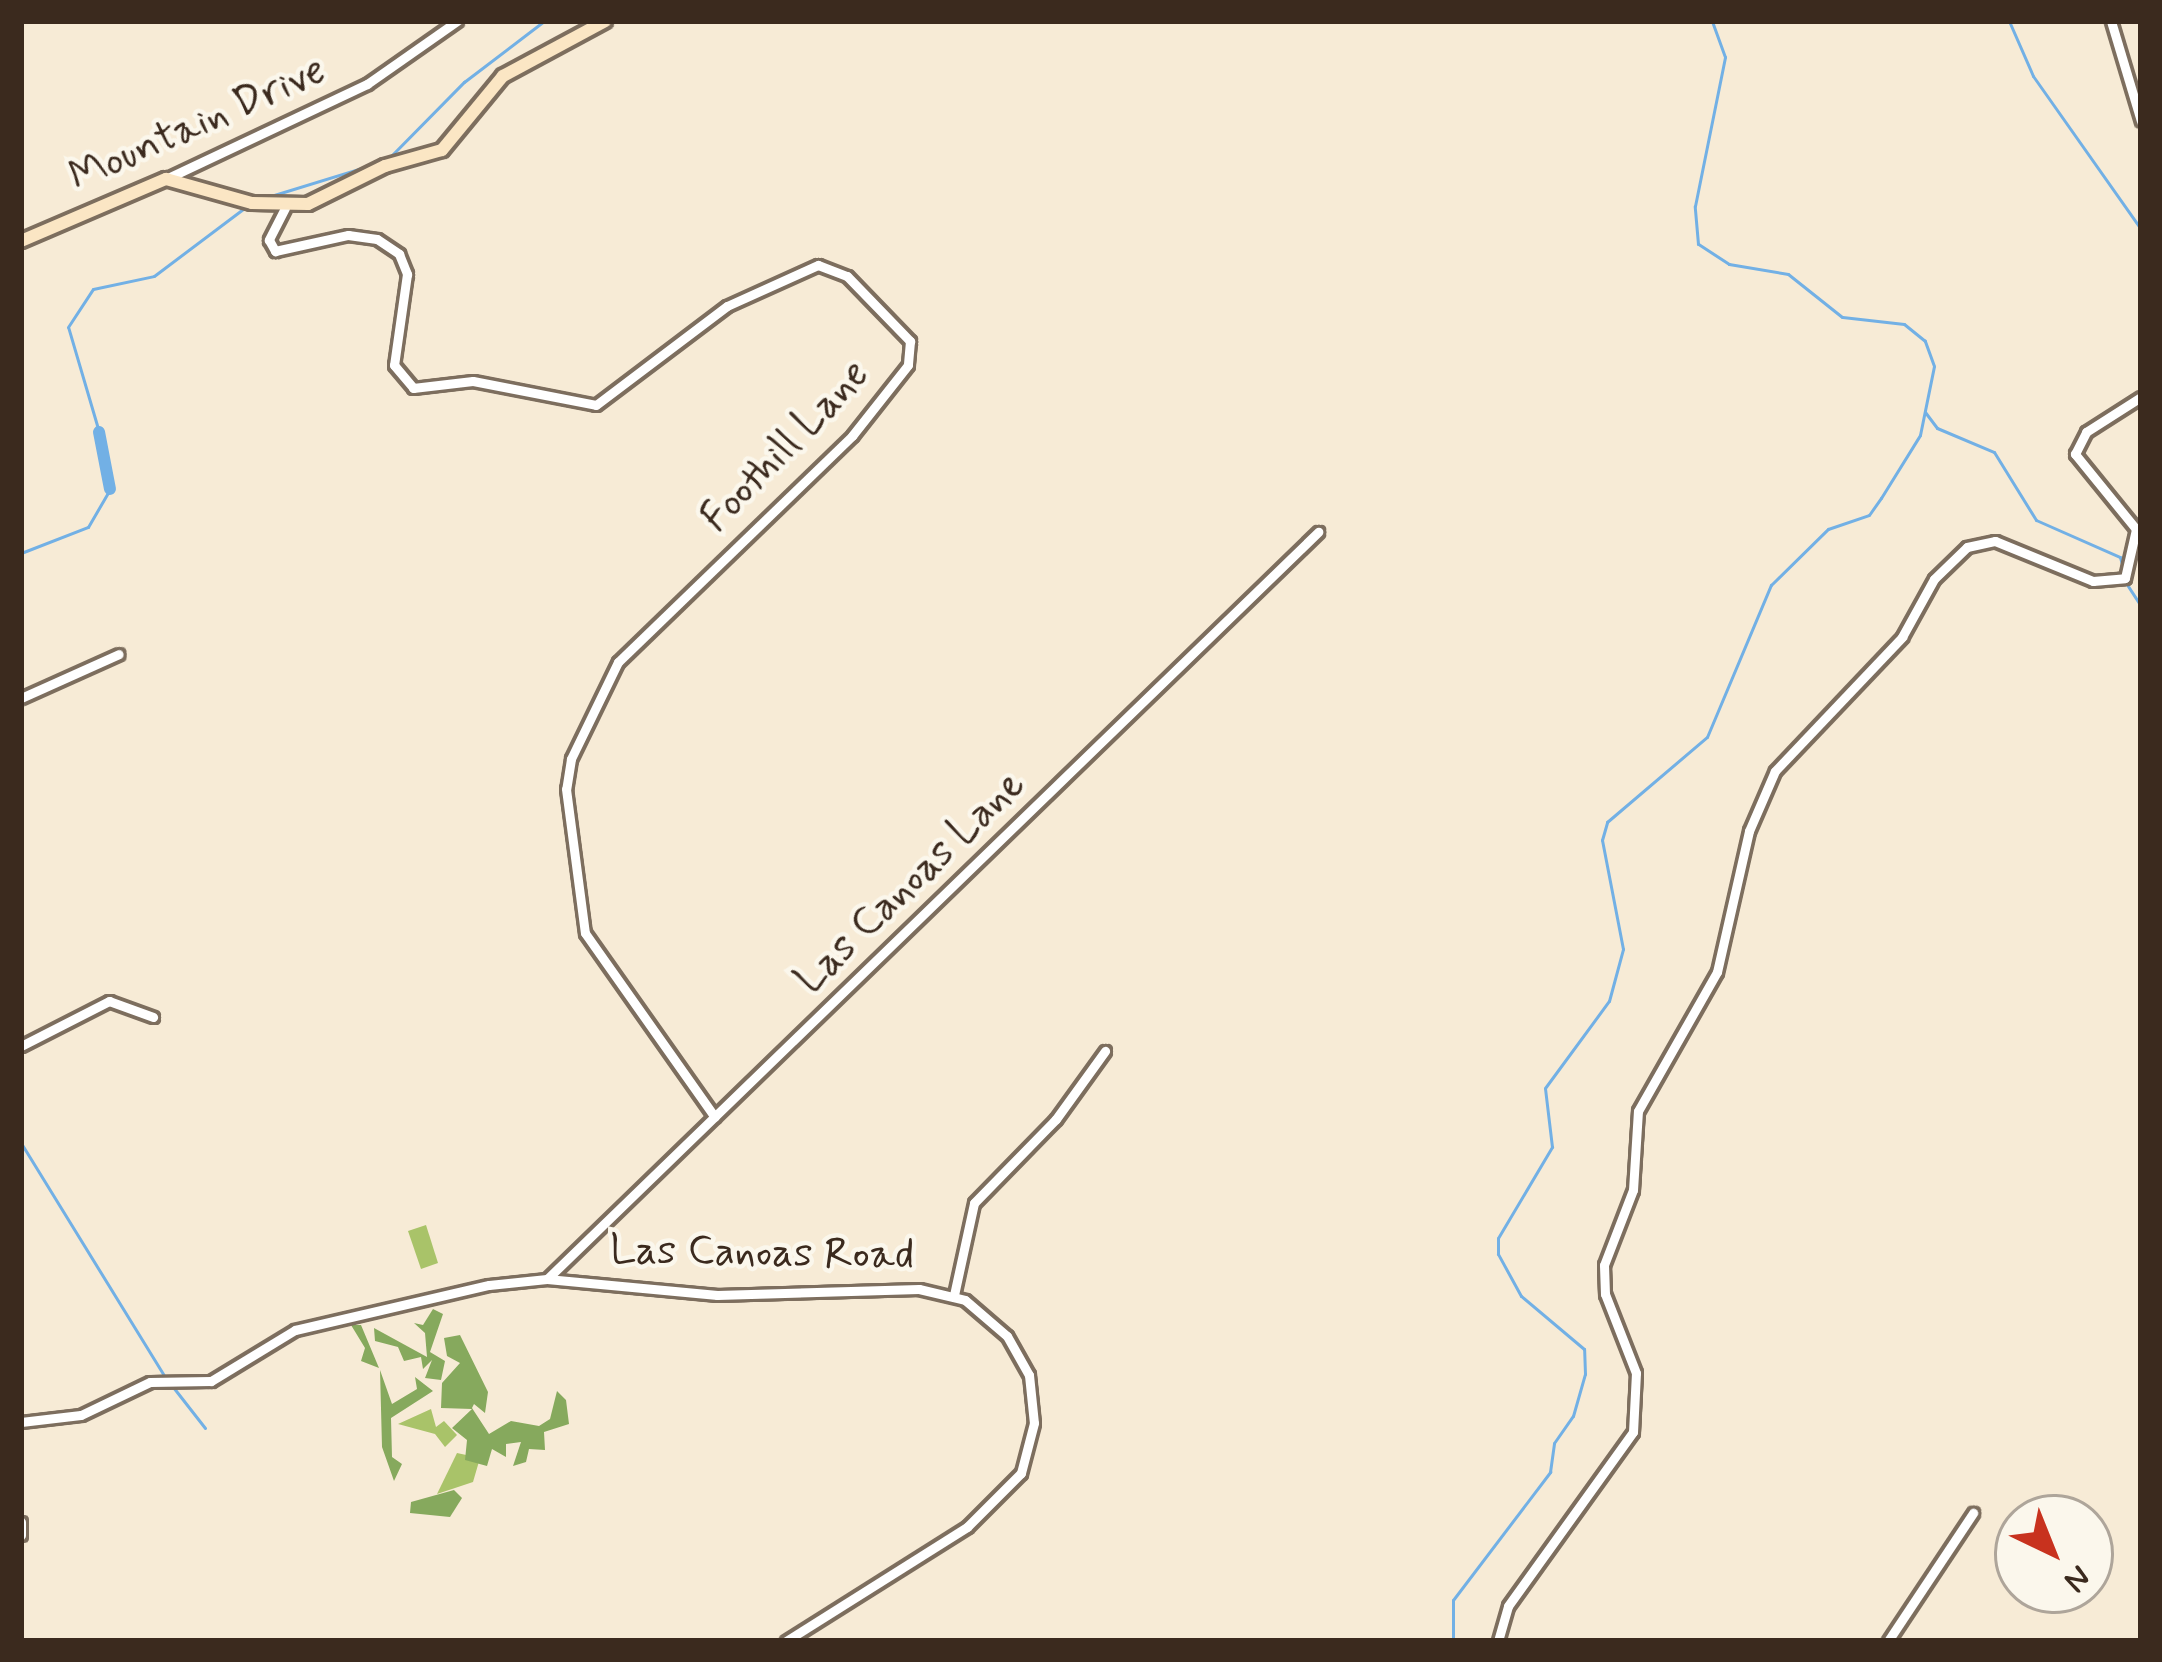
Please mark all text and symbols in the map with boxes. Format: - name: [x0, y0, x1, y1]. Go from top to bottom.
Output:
- street label: Mountain Drive: [64, 47, 332, 203]
- street label: Foothill Lane: [690, 349, 882, 545]
- street label: Las Canoas Lane: [781, 757, 1041, 1009]
- street label: Las Canoas Road: [609, 1226, 915, 1282]
- north arrow: [1994, 1494, 2114, 1614]
- text: N: [2053, 1555, 2100, 1602]

